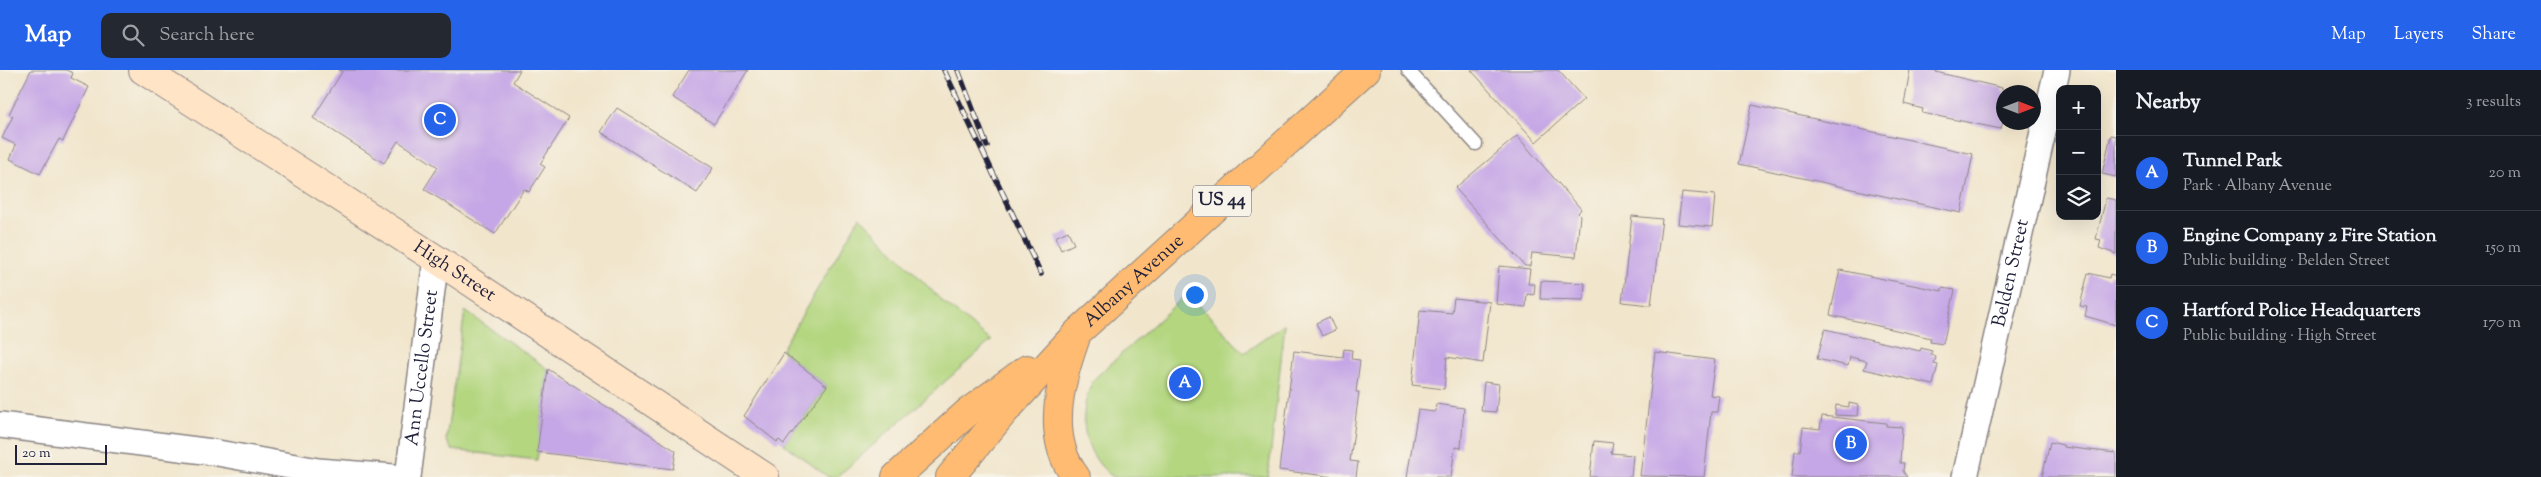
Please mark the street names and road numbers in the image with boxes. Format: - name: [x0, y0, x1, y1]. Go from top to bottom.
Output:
- road number: US 44: [1193, 185, 1251, 216]
- street label: Belden Street: [1986, 216, 2036, 330]
- street label: Albany Avenue: [1077, 228, 1190, 334]
- street label: High Street: [408, 234, 502, 309]
- street label: Ann Uccello Street: [399, 288, 445, 448]

